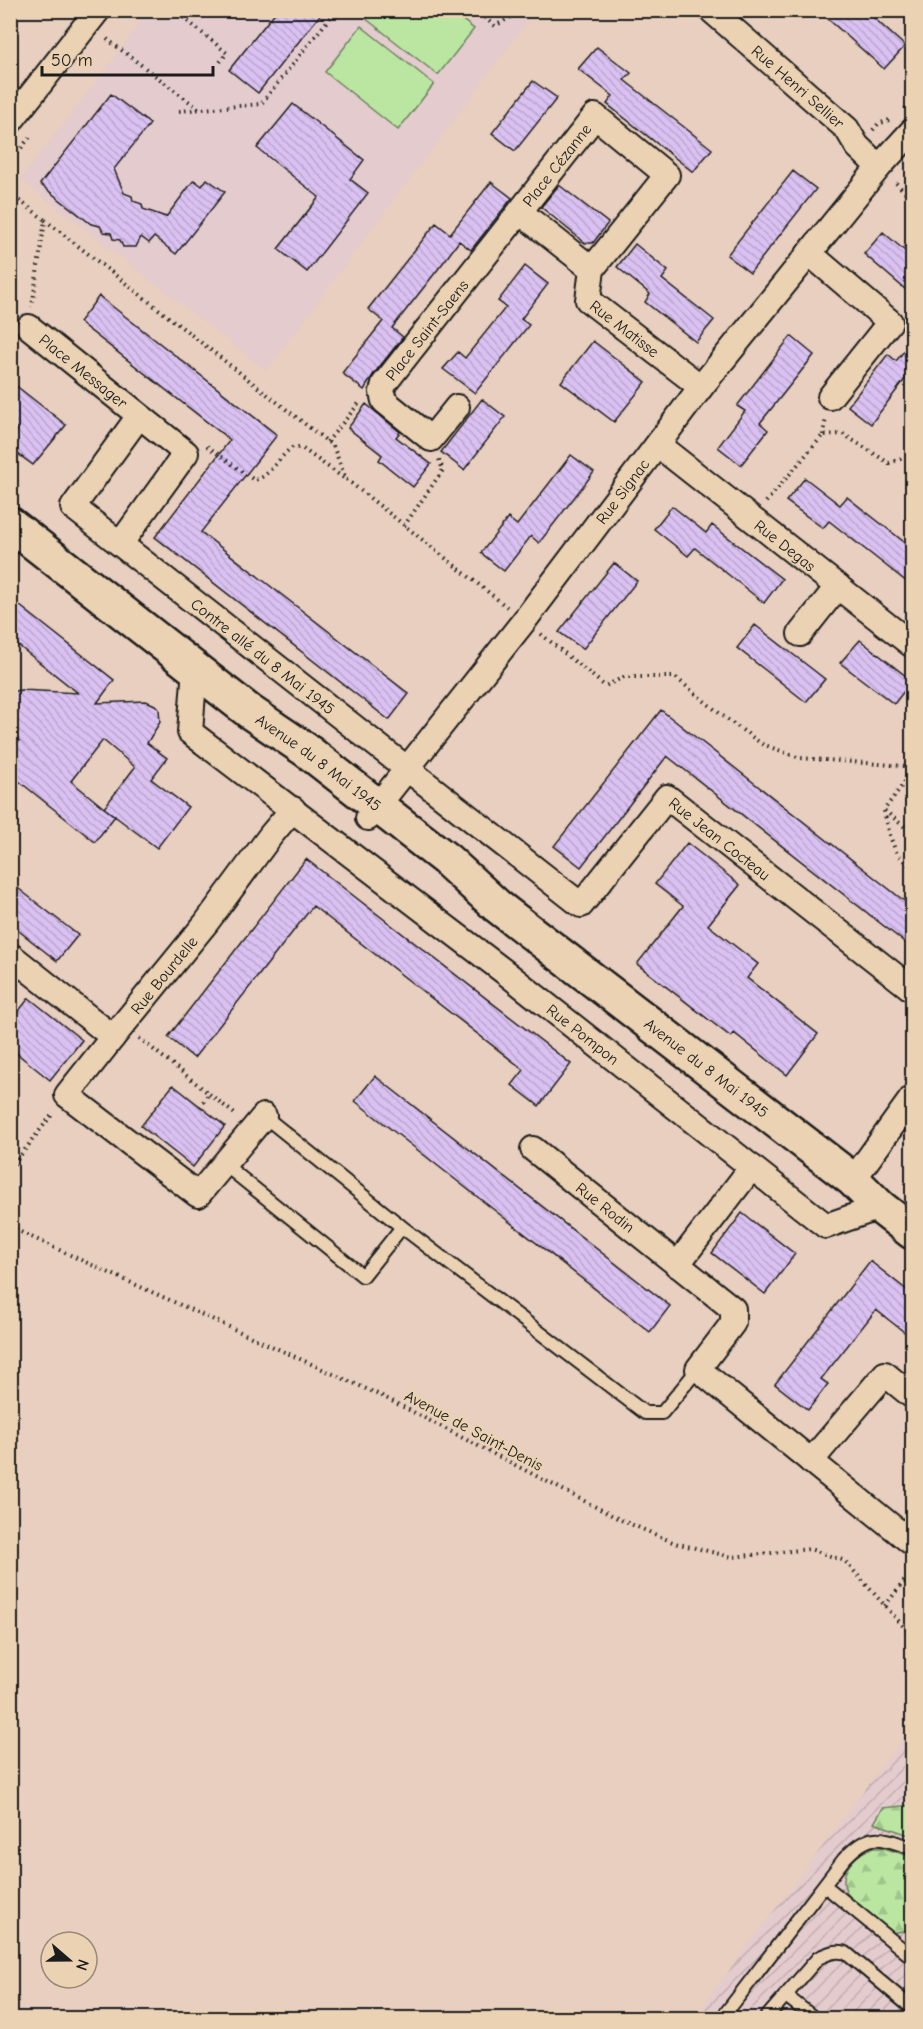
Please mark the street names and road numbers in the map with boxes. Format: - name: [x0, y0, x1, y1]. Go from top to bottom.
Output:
- street label: Rue Henri Sellier: [748, 42, 848, 133]
- street label: Place Cézanne: [519, 121, 595, 210]
- street label: Place Saint-Saens: [382, 276, 473, 384]
- street label: Rue Matisse: [586, 297, 662, 361]
- street label: Place Messager: [35, 331, 131, 413]
- street label: Rue Signac: [593, 455, 654, 528]
- street label: Rue Degas: [751, 516, 819, 576]
- street label: Contre allé du 8 Mai 1945: [187, 595, 338, 719]
- street label: Avenue du 8 Mai 1945: [252, 711, 385, 815]
- street label: Rue Jean Cocteau: [665, 794, 773, 884]
- street label: Rue Bourdelle: [128, 933, 202, 1018]
- street label: Rue Pompon: [543, 1001, 622, 1069]
- street label: Avenue du 8 Mai 1945: [641, 1015, 772, 1122]
- street label: Rue Rodin: [572, 1179, 638, 1237]
- street label: Avenue de Saint-Denis: [401, 1387, 546, 1475]

